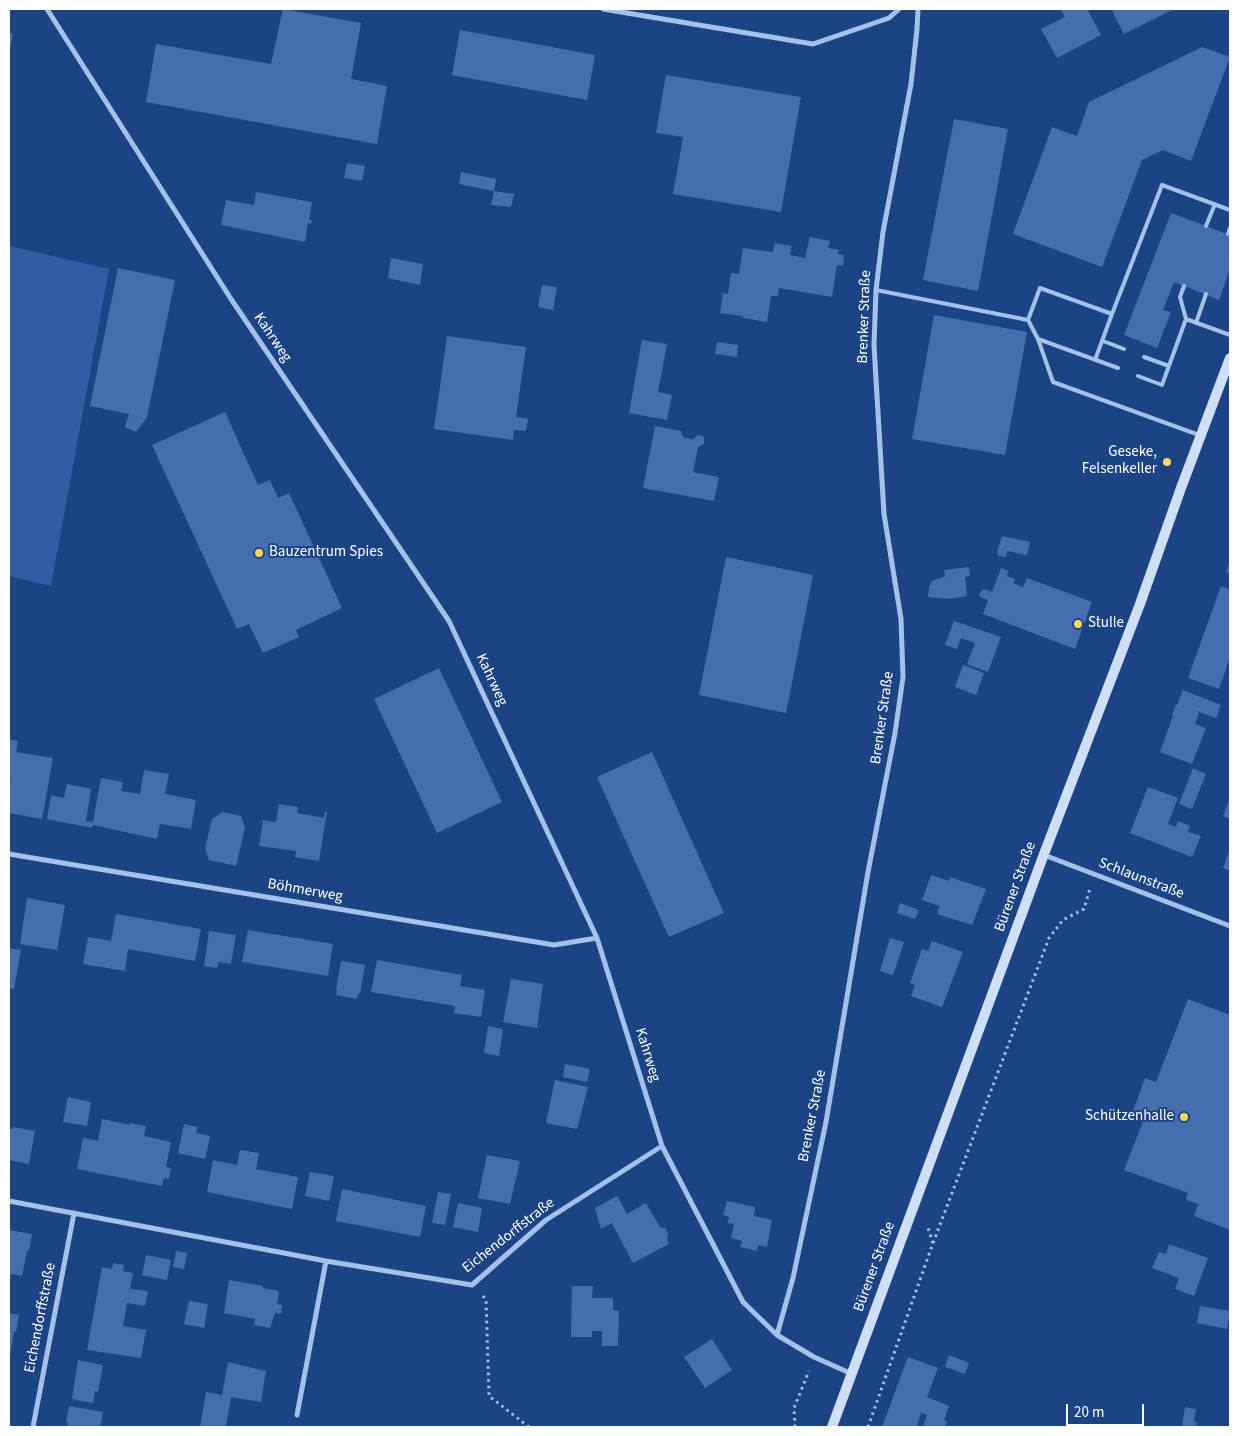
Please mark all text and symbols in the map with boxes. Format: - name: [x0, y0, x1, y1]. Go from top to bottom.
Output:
- street label: Brenker Straße: [854, 270, 876, 364]
- street label: Kahrweg: [249, 310, 295, 366]
- place label: Geseke, Felsenkeller: [1082, 444, 1157, 479]
- marker: Geseke, Felsenkeller: [1161, 456, 1173, 468]
- place label: Bauzentrum Spies: [269, 544, 383, 562]
- marker: Bauzentrum Spies: [253, 547, 265, 559]
- place label: Stulle: [1088, 615, 1124, 633]
- marker: Stulle: [1072, 618, 1084, 630]
- street label: Kahrweg: [471, 651, 511, 709]
- street label: Brenker Straße: [868, 670, 898, 766]
- street label: Bürener Straße: [991, 840, 1041, 934]
- street label: Schlaunstraße: [1096, 854, 1186, 904]
- street label: Böhmerweg: [266, 876, 344, 906]
- street label: Kahrweg: [630, 1026, 664, 1084]
- street label: Brenker Straße: [795, 1068, 831, 1164]
- place label: Schützenhalle: [1085, 1108, 1174, 1126]
- marker: Schützenhalle: [1178, 1111, 1190, 1123]
- street label: Eichendorffstraße: [459, 1194, 559, 1278]
- street label: Bürener Straße: [850, 1220, 900, 1314]
- street label: Eichendorffstraße: [21, 1261, 61, 1375]
- scale bar: [1069, 1394, 1146, 1426]
- text: 20 m: [1074, 1402, 1104, 1423]

